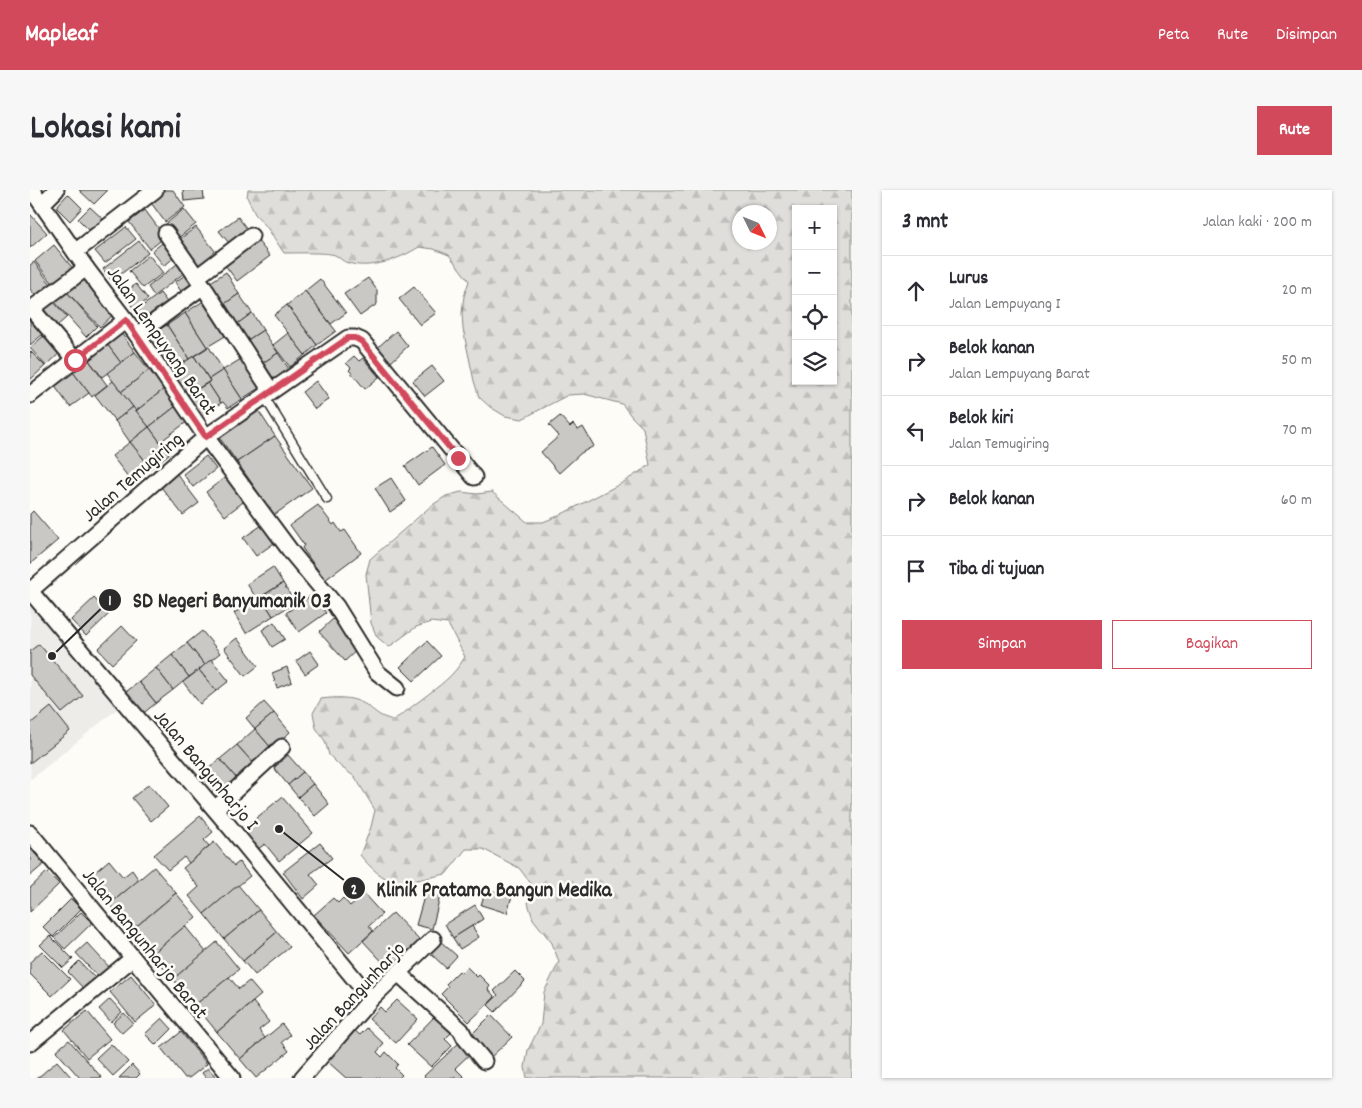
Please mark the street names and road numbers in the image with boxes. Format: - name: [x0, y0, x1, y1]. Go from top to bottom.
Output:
- street label: Jalan Lempuyang Barat: [99, 261, 223, 422]
- street label: Jalan Temugiring: [78, 427, 190, 530]
- street label: Jalan Bangunharjo I: [146, 704, 264, 837]
- street label: Jalan Bangunharjo Barat: [74, 863, 213, 1026]
- street label: Jalan Bangunharjo: [297, 936, 413, 1058]

